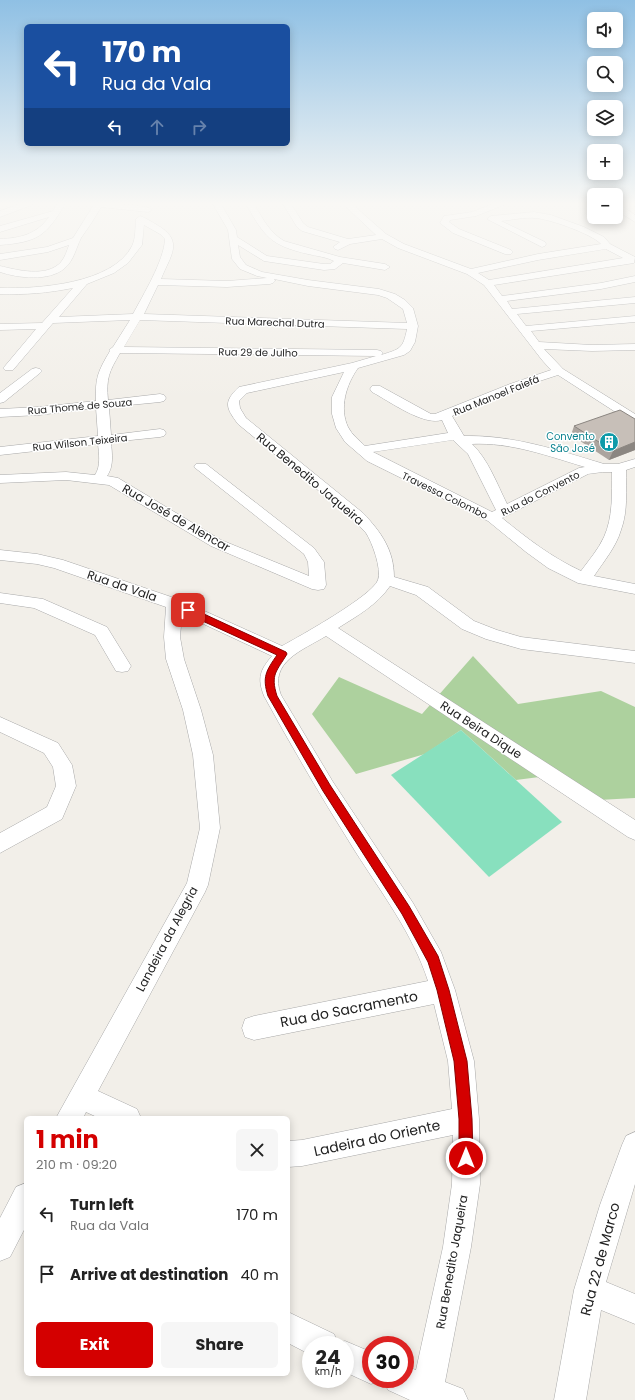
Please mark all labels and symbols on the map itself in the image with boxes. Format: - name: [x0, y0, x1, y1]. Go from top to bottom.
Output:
- street label: Rua Marechal Dutra: [225, 313, 325, 332]
- street label: Rua 29 de Julho: [218, 344, 298, 361]
- street label: Rua Manoel Faiefá: [451, 371, 542, 420]
- street label: Rua Thomé de Souza: [27, 394, 133, 419]
- street label: Rua Benedito Jaqueira: [253, 428, 368, 529]
- place label: Convento São José: [546, 429, 595, 456]
- street label: Rua Wilson Teixeira: [32, 430, 128, 455]
- building icon: Convento São José: [598, 431, 620, 453]
- street label: Rua do Convento: [498, 467, 582, 520]
- street label: Travessa Colombo: [399, 468, 490, 523]
- street label: Rua José de Alencar: [119, 480, 234, 556]
- street label: Rua da Vala: [85, 566, 159, 605]
- pin: [171, 593, 205, 627]
- street label: Rua Beira Dique: [437, 697, 526, 762]
- street label: Landeira da Alegria: [132, 883, 201, 994]
- street label: Rua do Sacramento: [278, 986, 420, 1032]
- street label: Ladeira do Oriente: [312, 1115, 442, 1161]
- position arrow: [445, 1137, 487, 1179]
- street label: Rua Benedito Jaqueira: [431, 1194, 472, 1330]
- street label: Rua 22 de Marco: [575, 1200, 625, 1318]
- speed limit sign: 30: [362, 1336, 414, 1388]

